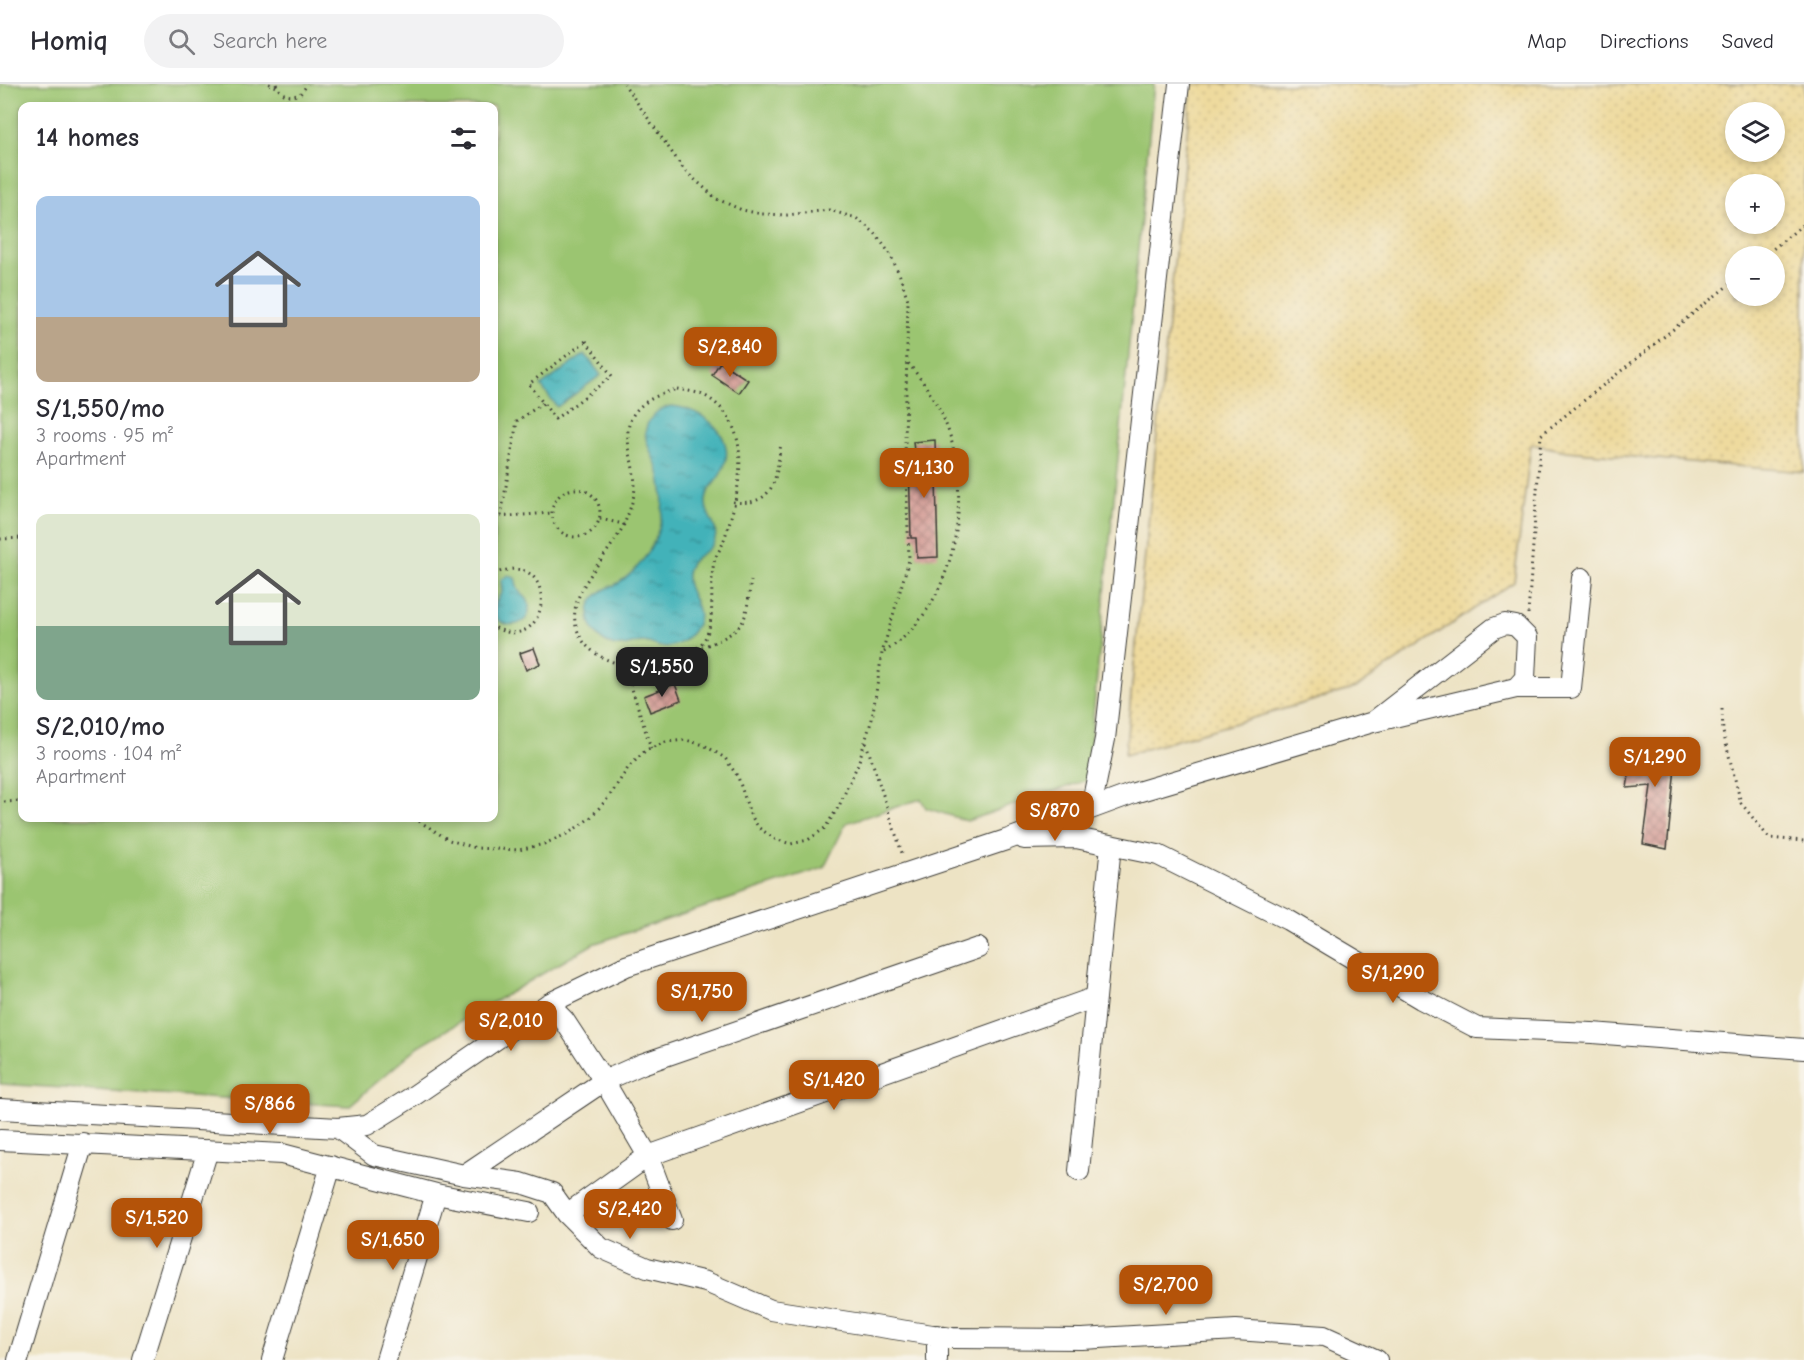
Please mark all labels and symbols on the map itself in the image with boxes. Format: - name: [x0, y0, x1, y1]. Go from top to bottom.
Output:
- pin: S/2,840: [675, 327, 785, 378]
- pin: S/1,130: [869, 448, 979, 499]
- pin: S/1,550: [607, 647, 717, 698]
- pin: S/1,290: [1600, 737, 1710, 788]
- pin: S/870: [1013, 791, 1097, 842]
- pin: S/1,290: [1338, 953, 1448, 1004]
- pin: S/1,750: [647, 972, 757, 1023]
- pin: S/2,010: [456, 1001, 566, 1052]
- pin: S/1,420: [779, 1060, 889, 1111]
- pin: S/866: [228, 1084, 312, 1135]
- pin: S/2,420: [575, 1189, 685, 1240]
- pin: S/1,520: [102, 1198, 212, 1249]
- pin: S/1,650: [338, 1220, 448, 1271]
- pin: S/2,700: [1111, 1265, 1221, 1316]

